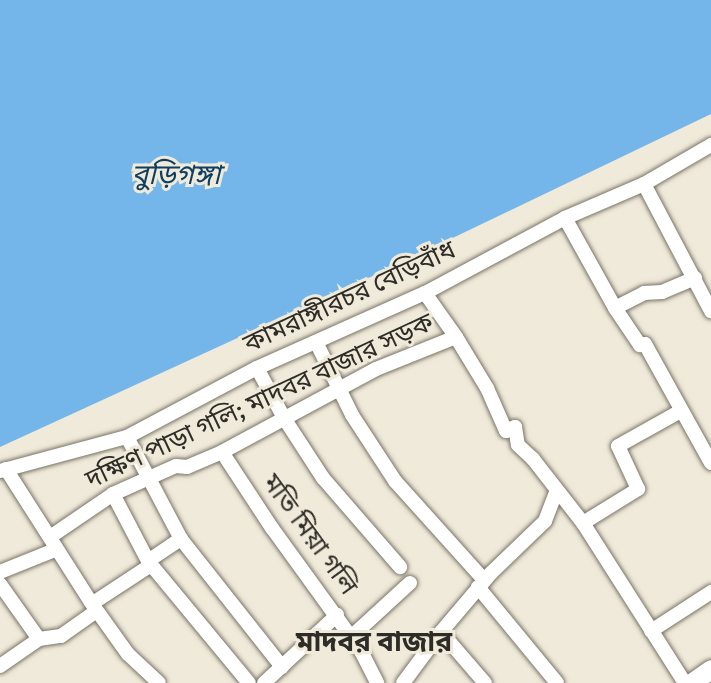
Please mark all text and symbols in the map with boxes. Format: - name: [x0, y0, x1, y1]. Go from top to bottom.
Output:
- water label: বুড়িগঙ্গা: [132, 158, 220, 192]
- street label: কামরাঙ্গীরচর বেড়িবাঁধ: [239, 235, 461, 361]
- street label: দক্ষিণ পাড়া গলি; মাদবর বাজার সড়ক: [81, 308, 439, 496]
- street label: মতি মিয়া গলি: [255, 469, 363, 601]
- district label: মাদবর বাজার: [296, 625, 452, 659]

